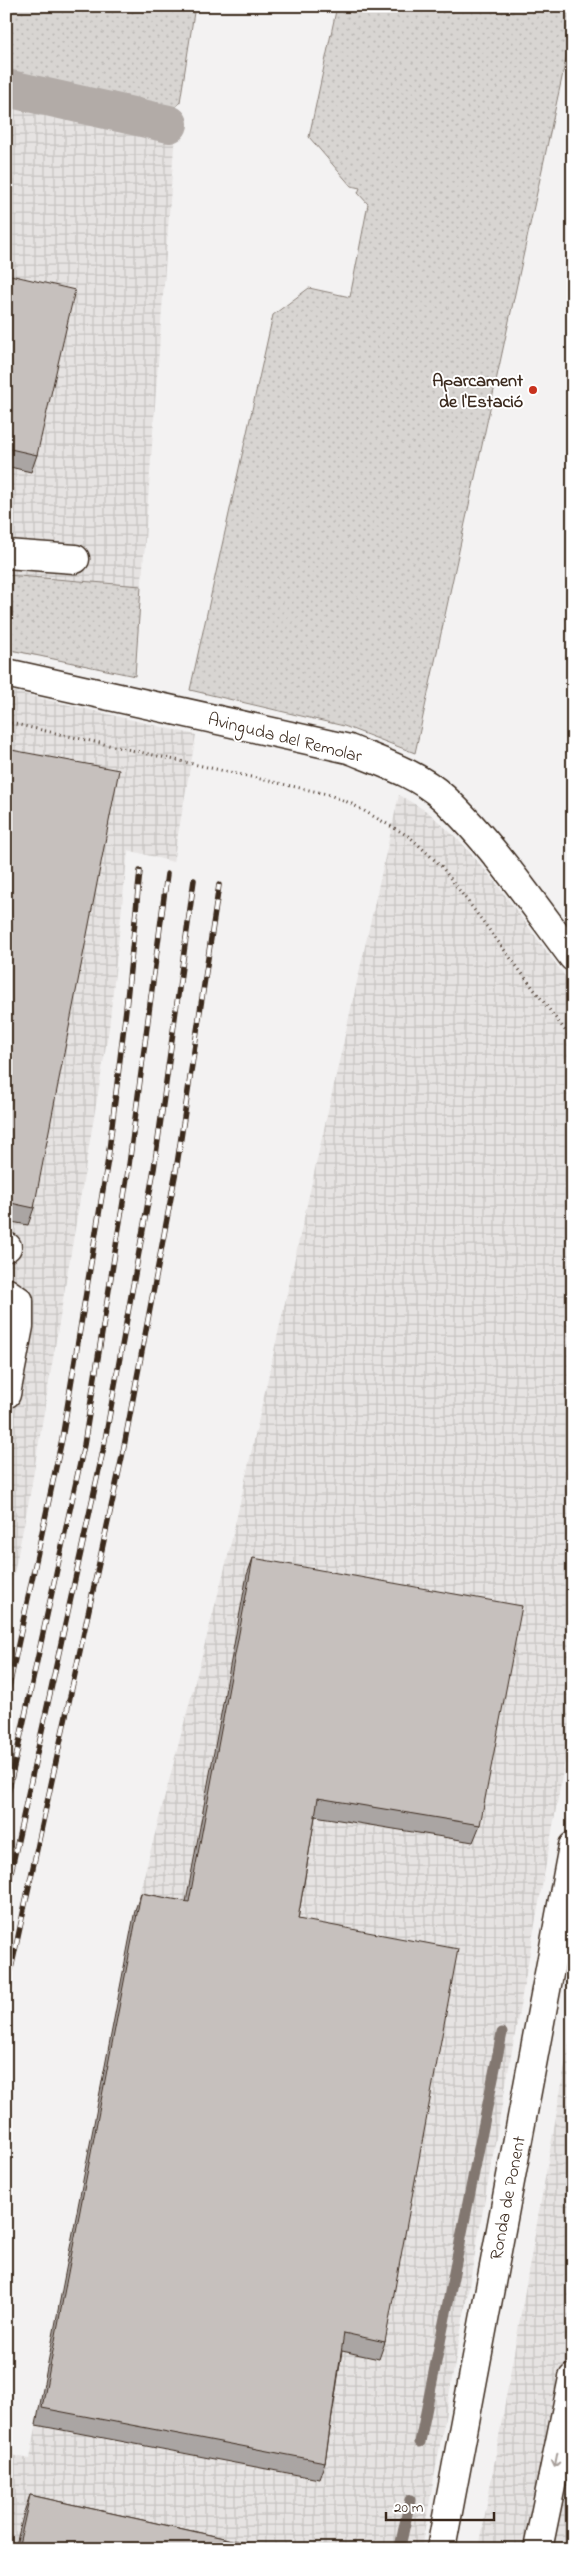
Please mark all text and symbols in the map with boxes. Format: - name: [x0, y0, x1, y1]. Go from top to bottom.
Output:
- place label: Aparcament de l'Estació: [432, 369, 524, 416]
- marker: Aparcament de l'Estació: [527, 384, 539, 396]
- street label: Avinguda del Remolar: [205, 707, 365, 772]
- street label: Ronda de Ponent: [484, 2134, 534, 2263]
- one-way arrow: [551, 2451, 560, 2467]
- scale bar: [386, 2490, 494, 2522]
- text: 20 m: [394, 2497, 424, 2519]

